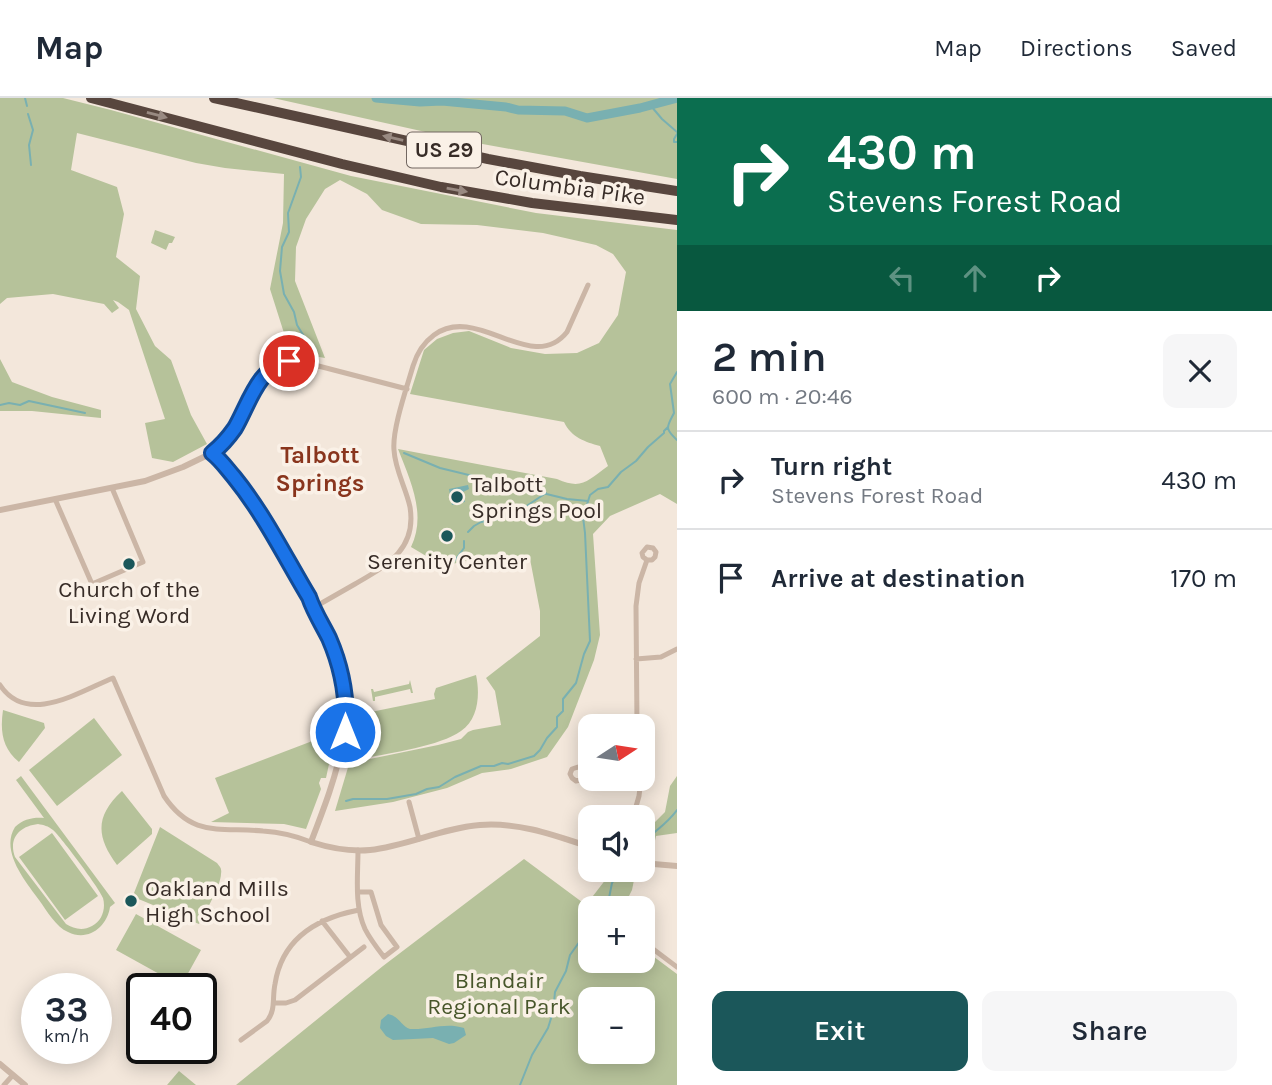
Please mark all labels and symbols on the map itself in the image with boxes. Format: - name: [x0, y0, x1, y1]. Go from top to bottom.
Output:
- one-way arrow: [146, 110, 168, 121]
- road number: US 29: [407, 132, 481, 168]
- one-way arrow: [382, 133, 404, 144]
- street label: Columbia Pike: [493, 163, 647, 211]
- one-way arrow: [446, 185, 468, 196]
- pin: [259, 331, 319, 391]
- district label: Talbott Springs: [276, 441, 364, 497]
- place label: Talbott Springs Pool: [471, 471, 602, 524]
- marker: Talbott Springs Pool: [449, 489, 465, 505]
- marker: Serenity Center: [439, 528, 455, 544]
- place label: Serenity Center: [367, 548, 528, 575]
- marker: Church of the Living Word: [121, 556, 137, 572]
- place label: Church of the Living Word: [58, 576, 200, 629]
- position arrow: [308, 695, 382, 769]
- north arrow: [578, 714, 654, 791]
- place label: Oakland Mills High School: [145, 875, 289, 928]
- marker: Oakland Mills High School: [123, 893, 139, 909]
- park label: Blandair Regional Park: [427, 967, 571, 1020]
- speed limit sign: 40: [126, 973, 217, 1064]

